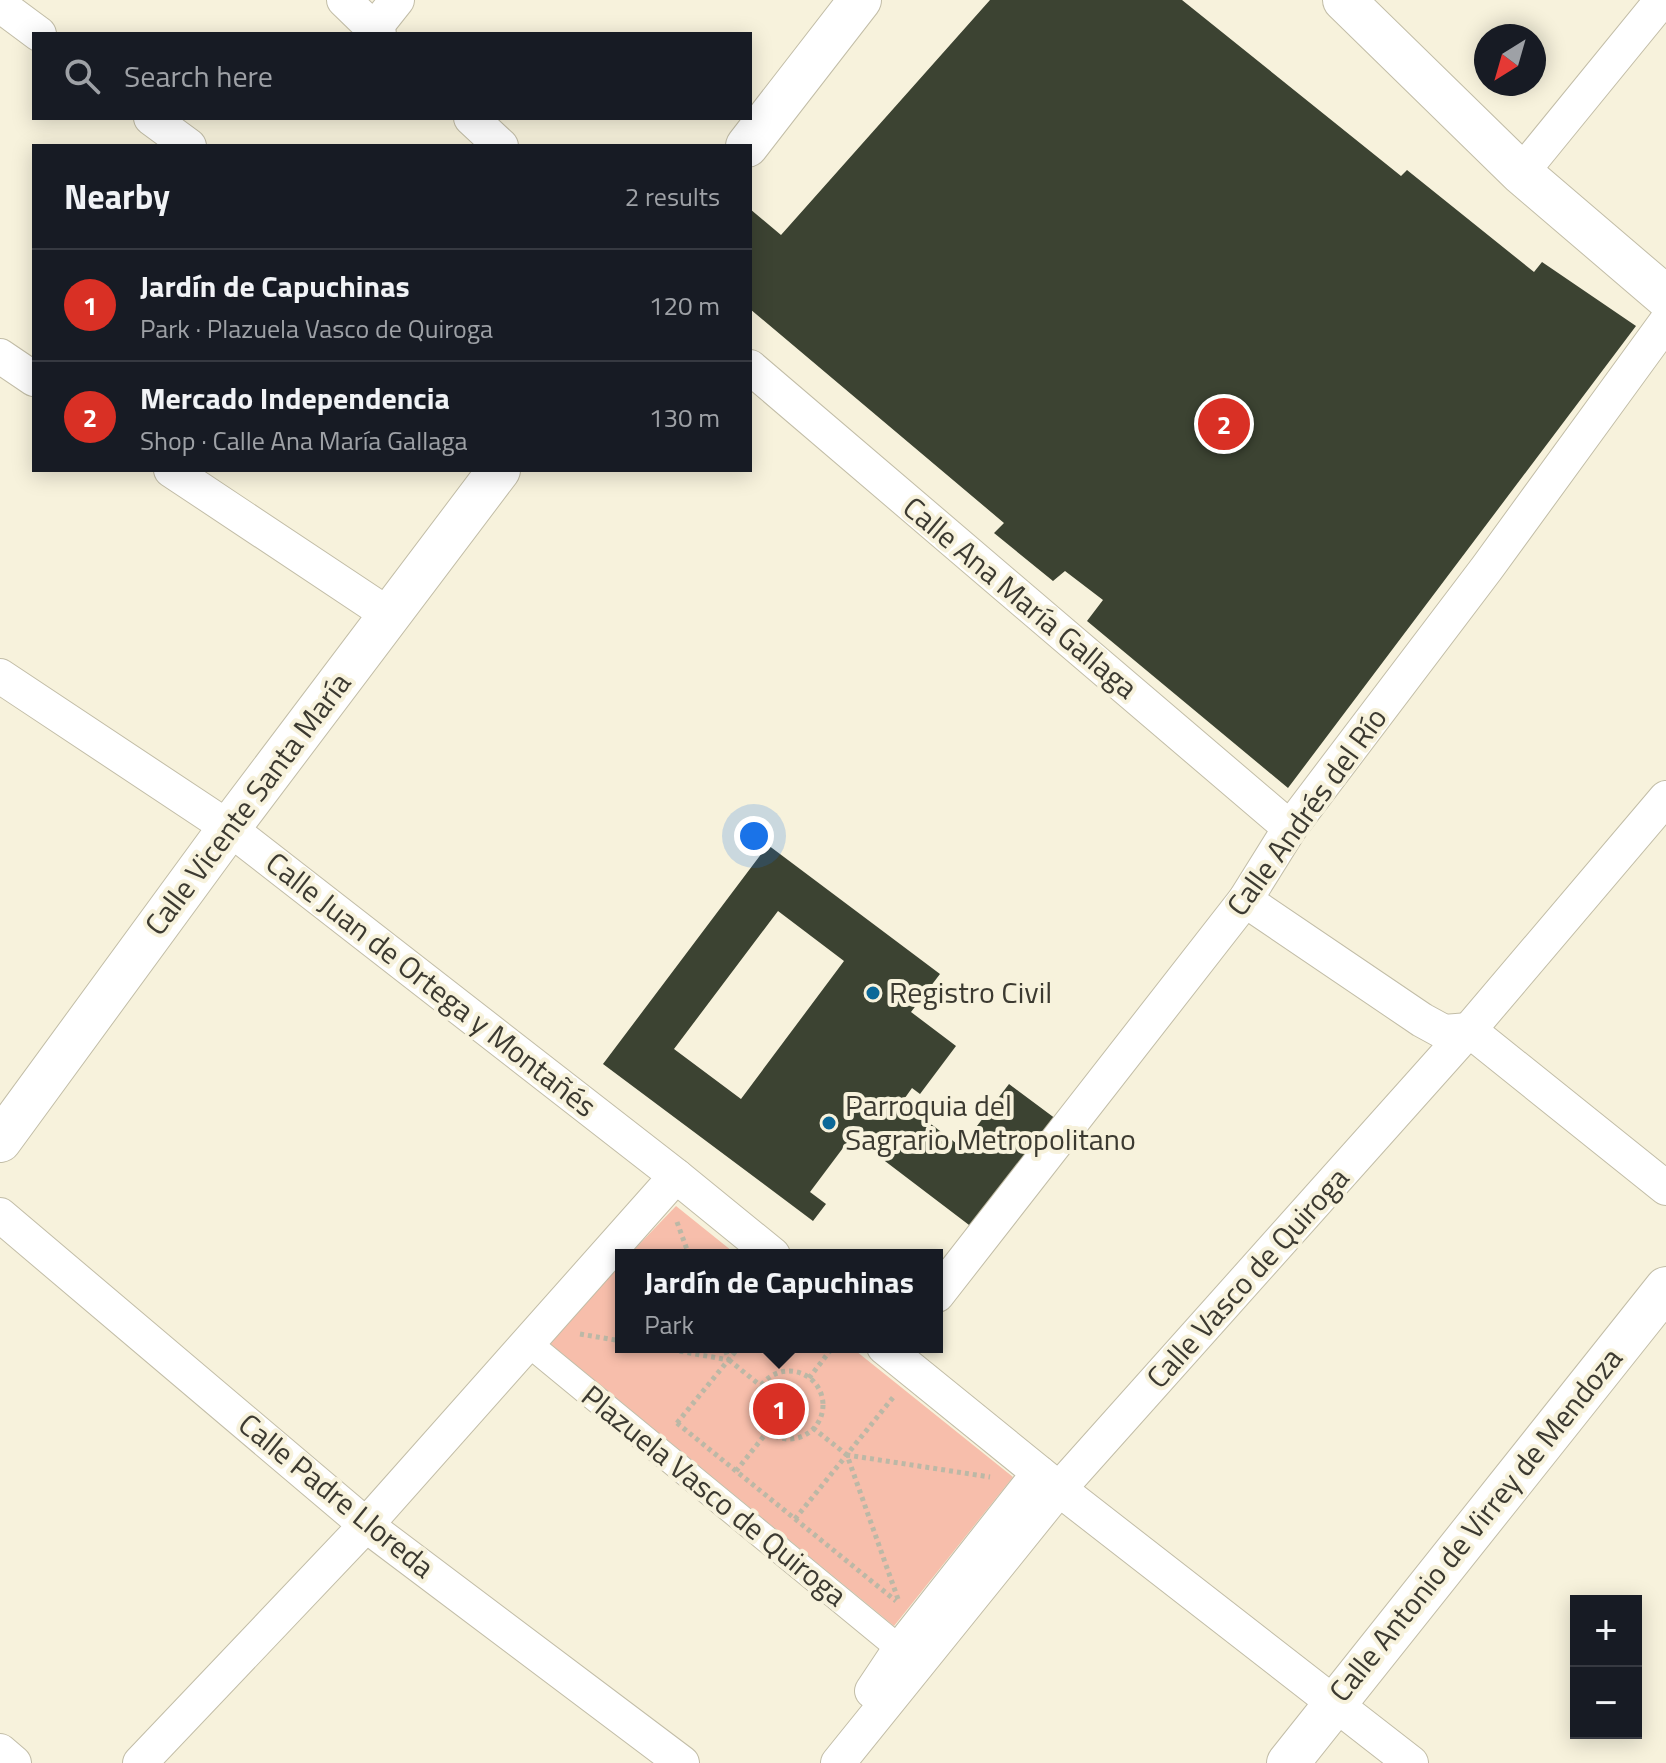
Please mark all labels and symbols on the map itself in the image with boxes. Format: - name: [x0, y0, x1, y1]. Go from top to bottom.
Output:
- north arrow: [1474, 24, 1546, 96]
- pin: 2: [1198, 394, 1250, 454]
- street label: Calle Ana María Gallaga: [893, 485, 1148, 709]
- street label: Calle Vicente Santa María: [133, 662, 362, 945]
- street label: Calle Andrés del Río: [1215, 698, 1398, 925]
- your location: [734, 816, 774, 856]
- street label: Calle Juan de Ortega y Montañés: [256, 840, 607, 1128]
- place label: Registro Civil: [889, 969, 1052, 1015]
- marker: Registro Civil: [864, 984, 882, 1002]
- place label: Parroquia del Sagrario Metropolitano: [845, 1082, 1136, 1162]
- marker: Parroquia del Sagrario Metropolitano: [820, 1114, 838, 1132]
- street label: Calle Vasco de Quiroga: [1135, 1156, 1359, 1398]
- street label: Calle Antonio de Virrey de Mendoza: [1317, 1337, 1633, 1712]
- street label: Plazuela Vasco de Quiroga: [572, 1373, 857, 1617]
- pin: 1: [753, 1379, 805, 1439]
- street label: Calle Padre Lloreda: [229, 1402, 445, 1589]

